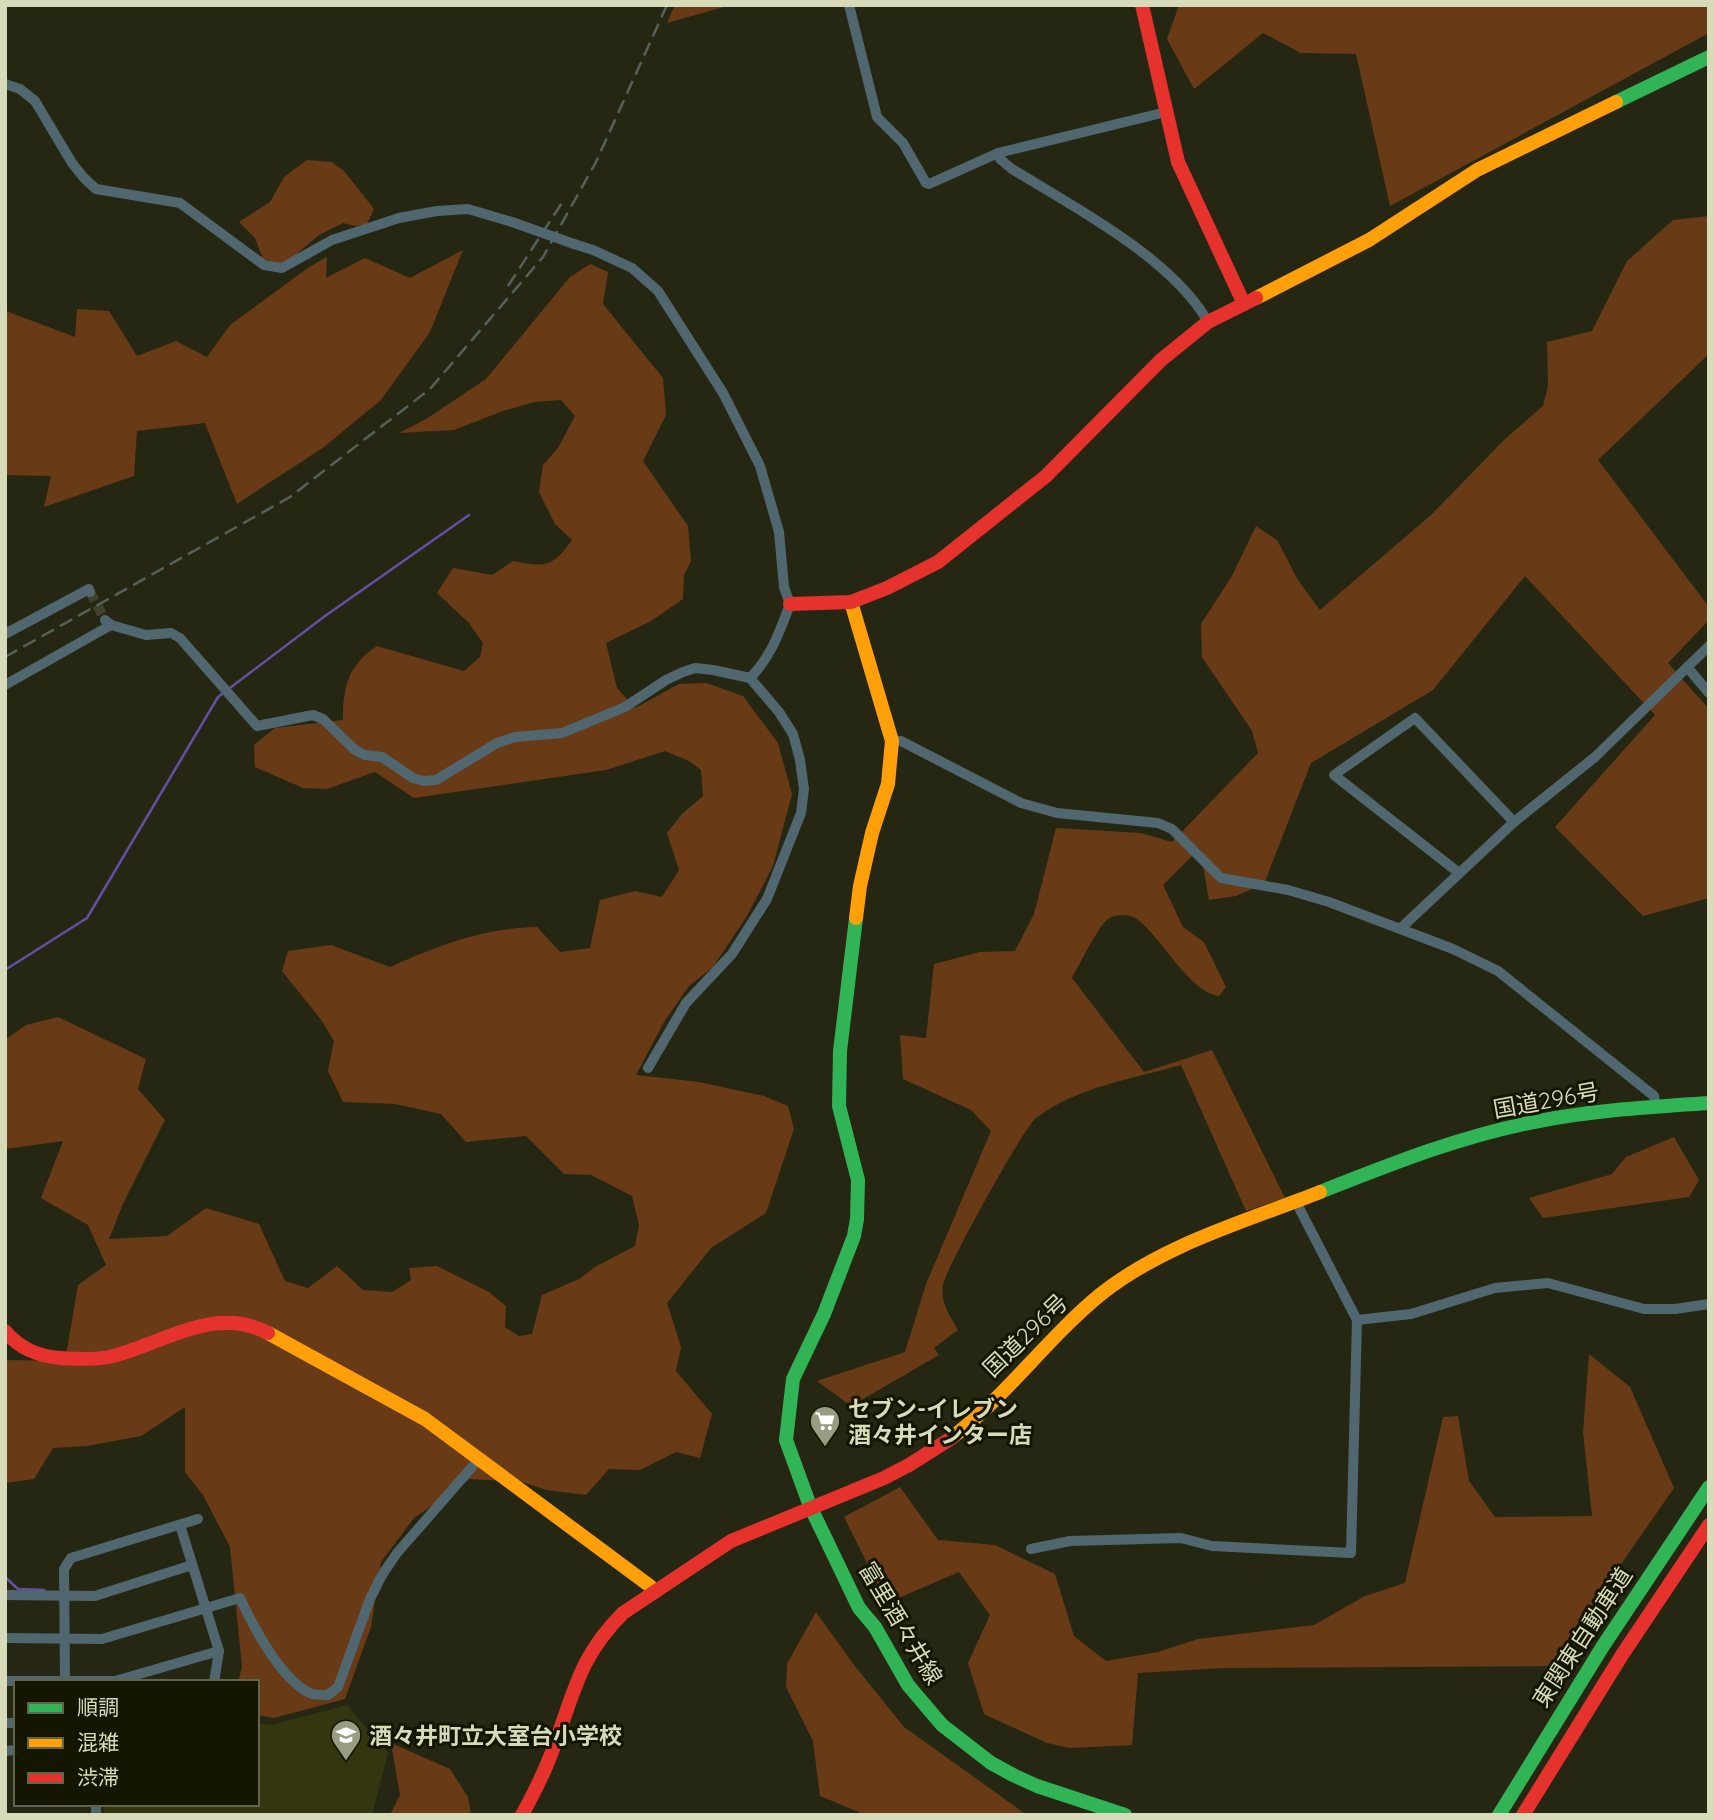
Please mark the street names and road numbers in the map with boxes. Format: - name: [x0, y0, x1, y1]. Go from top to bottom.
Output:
- street label: 国道296号: [1491, 1076, 1601, 1124]
- street label: 国道296号: [976, 1287, 1074, 1383]
- street label: 富里酒々井線: [853, 1556, 949, 1690]
- street label: 東関東自動車道: [1526, 1562, 1638, 1712]

